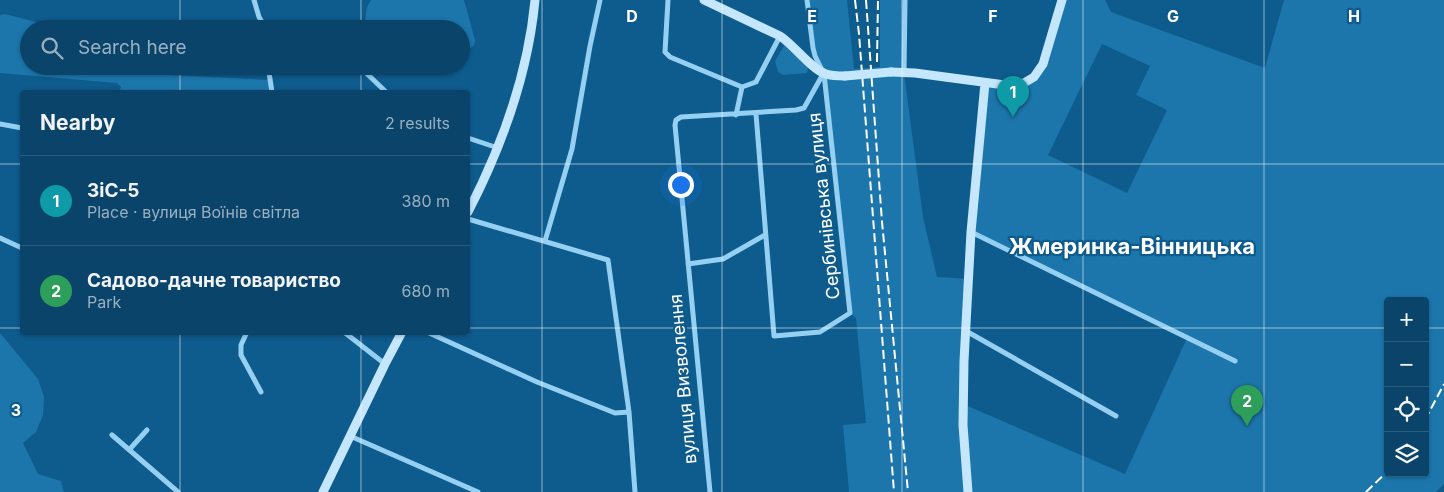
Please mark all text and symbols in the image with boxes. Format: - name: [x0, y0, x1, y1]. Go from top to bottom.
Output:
- text: D: [626, 6, 638, 26]
- text: E: [807, 6, 817, 26]
- text: F: [988, 6, 998, 26]
- text: G: [1167, 6, 1179, 26]
- text: H: [1348, 6, 1360, 26]
- search box: [20, 20, 470, 75]
- icon: search: [38, 34, 66, 62]
- text: Search here: [78, 36, 187, 59]
- pin: 1: [997, 76, 1029, 117]
- text: Nearby: [40, 110, 115, 135]
- street label: Сербинівська вулиця: [803, 112, 844, 300]
- text: 2 results: [385, 113, 450, 133]
- your location: [668, 172, 694, 198]
- text: ЗіС-5: [87, 179, 140, 202]
- text: 1: [53, 191, 59, 211]
- text: 380 m: [402, 191, 450, 211]
- text: Place · вулиця Воїнів світла: [87, 202, 300, 222]
- district label: Жмеринка-Вінницька: [1009, 233, 1255, 259]
- text: Садово-дачне товариство: [87, 269, 341, 292]
- text: 2: [51, 281, 61, 301]
- text: 680 m: [402, 281, 450, 301]
- text: Park: [87, 292, 121, 312]
- street label: вулиця Визволення: [665, 293, 700, 465]
- map controls: [1384, 297, 1429, 477]
- button: +: [1384, 297, 1429, 342]
- button: −: [1384, 342, 1429, 387]
- pin: 2: [1231, 385, 1263, 426]
- button: locate: [1384, 387, 1429, 432]
- text: 3: [11, 400, 21, 420]
- button: layers: [1384, 432, 1429, 477]

